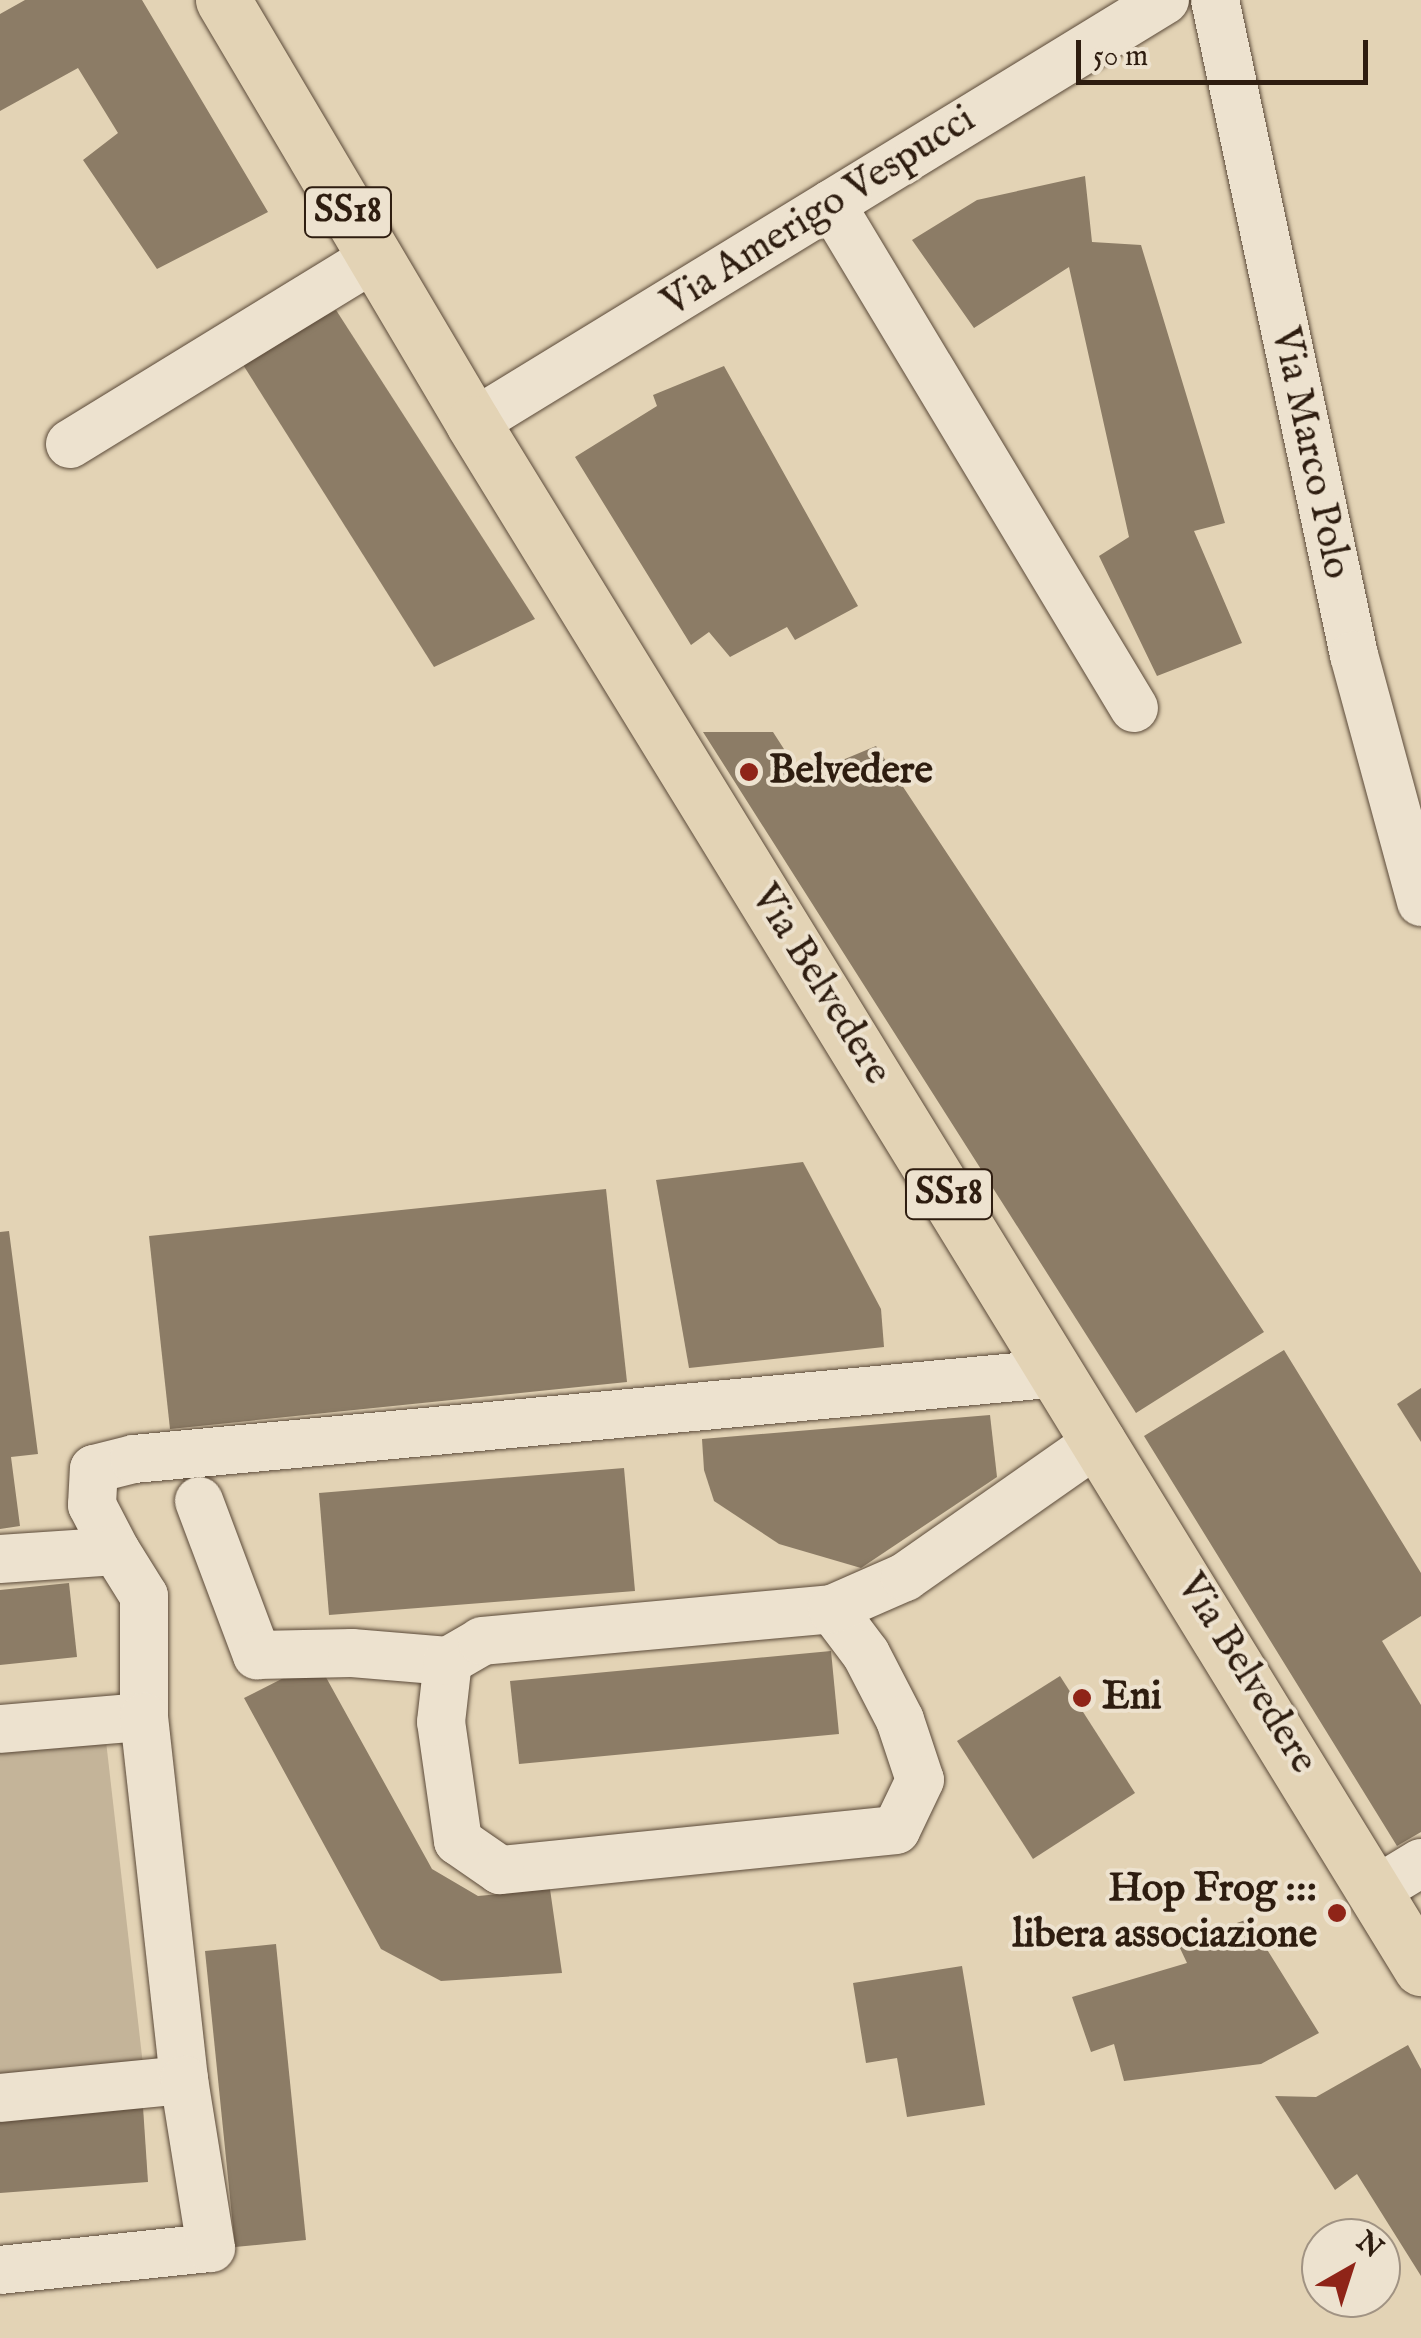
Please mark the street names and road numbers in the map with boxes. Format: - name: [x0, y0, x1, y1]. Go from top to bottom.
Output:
- street label: Via Amerigo Vespucci: [654, 96, 984, 328]
- road number: SS18: [303, 179, 393, 245]
- street label: Via Marco Polo: [1260, 323, 1360, 583]
- street label: Via Belvedere: [740, 876, 900, 1094]
- road number: SS18: [904, 1161, 994, 1227]
- street label: Via Belvedere: [1166, 1565, 1326, 1783]

